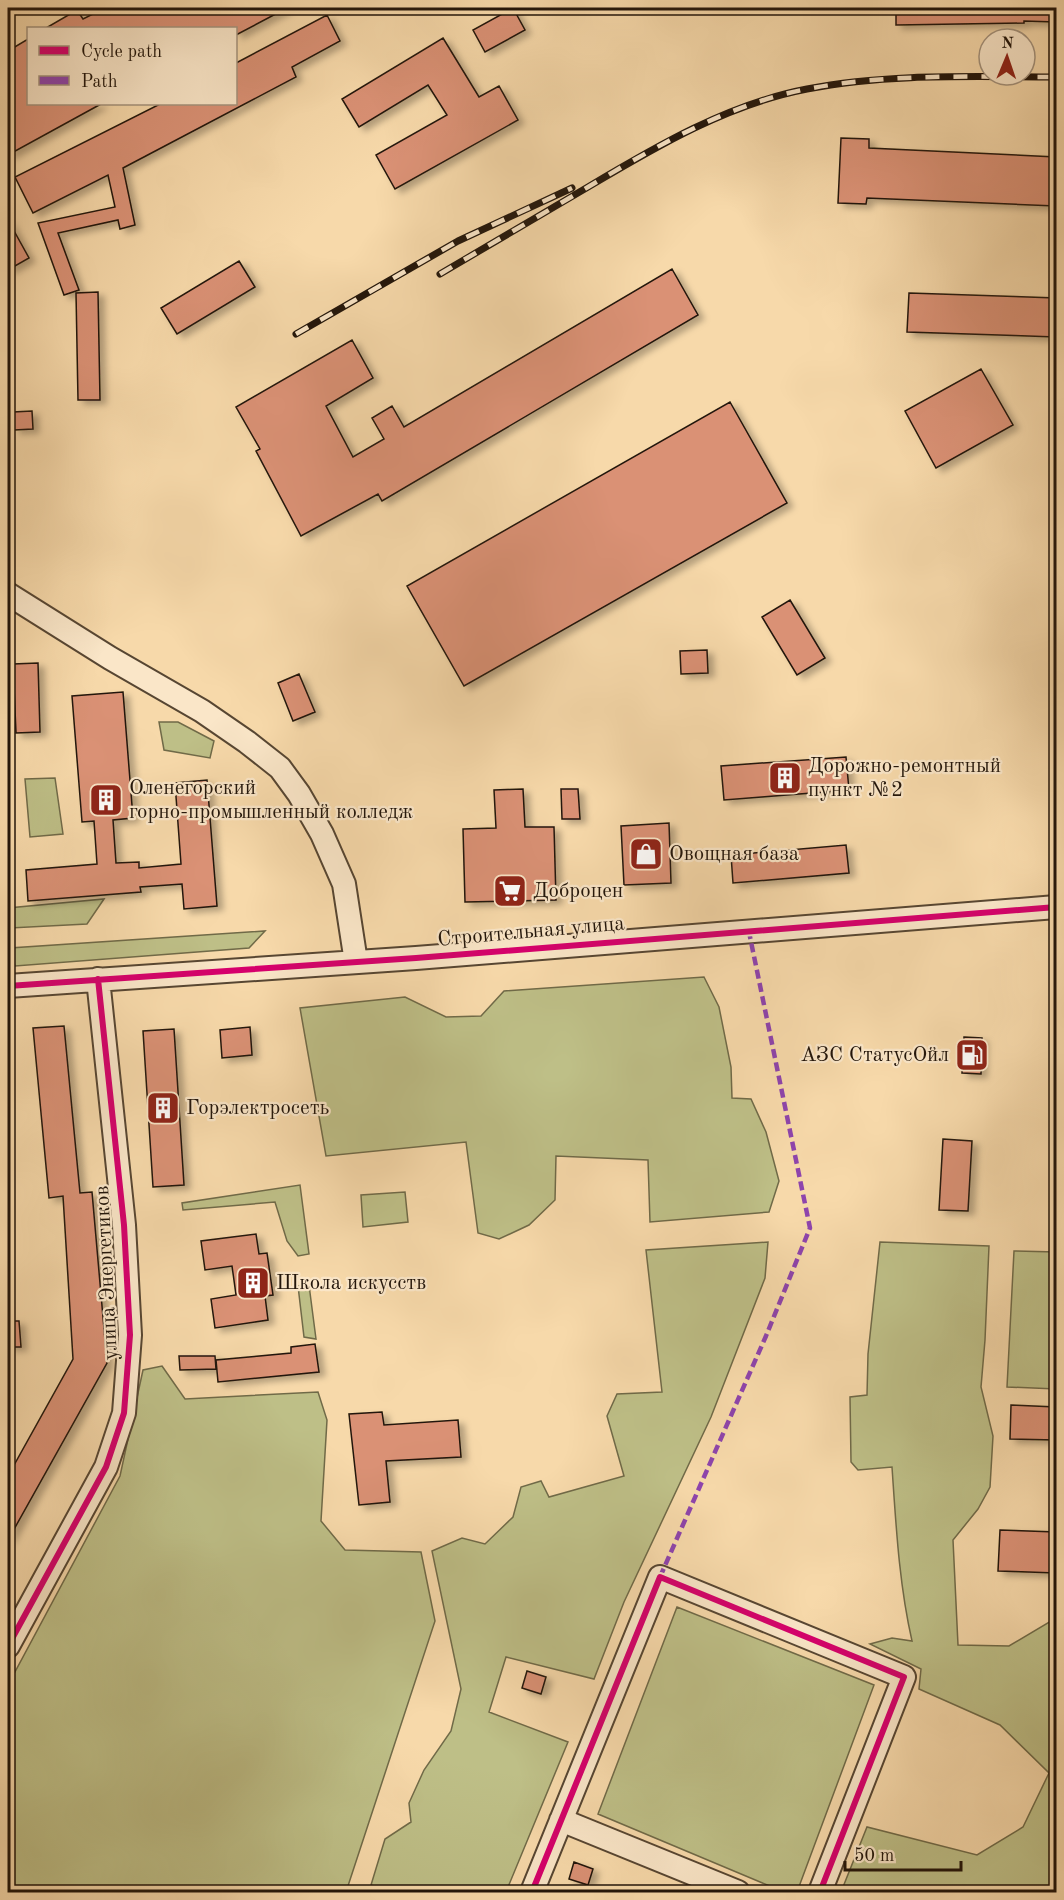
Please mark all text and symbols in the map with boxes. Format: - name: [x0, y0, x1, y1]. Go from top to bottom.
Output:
- legend: [27, 27, 237, 105]
- north arrow: [977, 27, 1037, 87]
- text: N: [1001, 36, 1015, 52]
- text: Cycle path: [81, 43, 162, 61]
- text: Path: [81, 73, 118, 91]
- place label: Дорожно-ремонтный пункт №2: [808, 756, 1001, 801]
- building icon: Дорожно-ремонтный пункт №2: [767, 760, 803, 796]
- place label: Оленегорский горно-промышленный колледж: [129, 778, 413, 823]
- building icon: Оленегорский горно-промышленный колледж: [88, 782, 124, 818]
- shop icon: Овощная база: [628, 836, 664, 872]
- place label: Овощная база: [669, 844, 799, 865]
- supermarket icon: Доброцен: [492, 873, 528, 909]
- place label: Доброцен: [533, 881, 623, 902]
- street label: Строительная улица: [437, 913, 625, 951]
- fuel station icon: АЗС СтатусОйл: [954, 1037, 990, 1073]
- place label: АЗС СтатусОйл: [800, 1045, 949, 1066]
- building icon: Горэлектросеть: [145, 1090, 181, 1126]
- place label: Горэлектросеть: [186, 1098, 330, 1119]
- street label: улица Энергетиков: [92, 1185, 122, 1361]
- building icon: Школа искусств: [235, 1265, 271, 1301]
- place label: Школа искусств: [276, 1273, 426, 1294]
- scale bar: [845, 1834, 960, 1872]
- text: 50 m: [854, 1847, 894, 1865]

